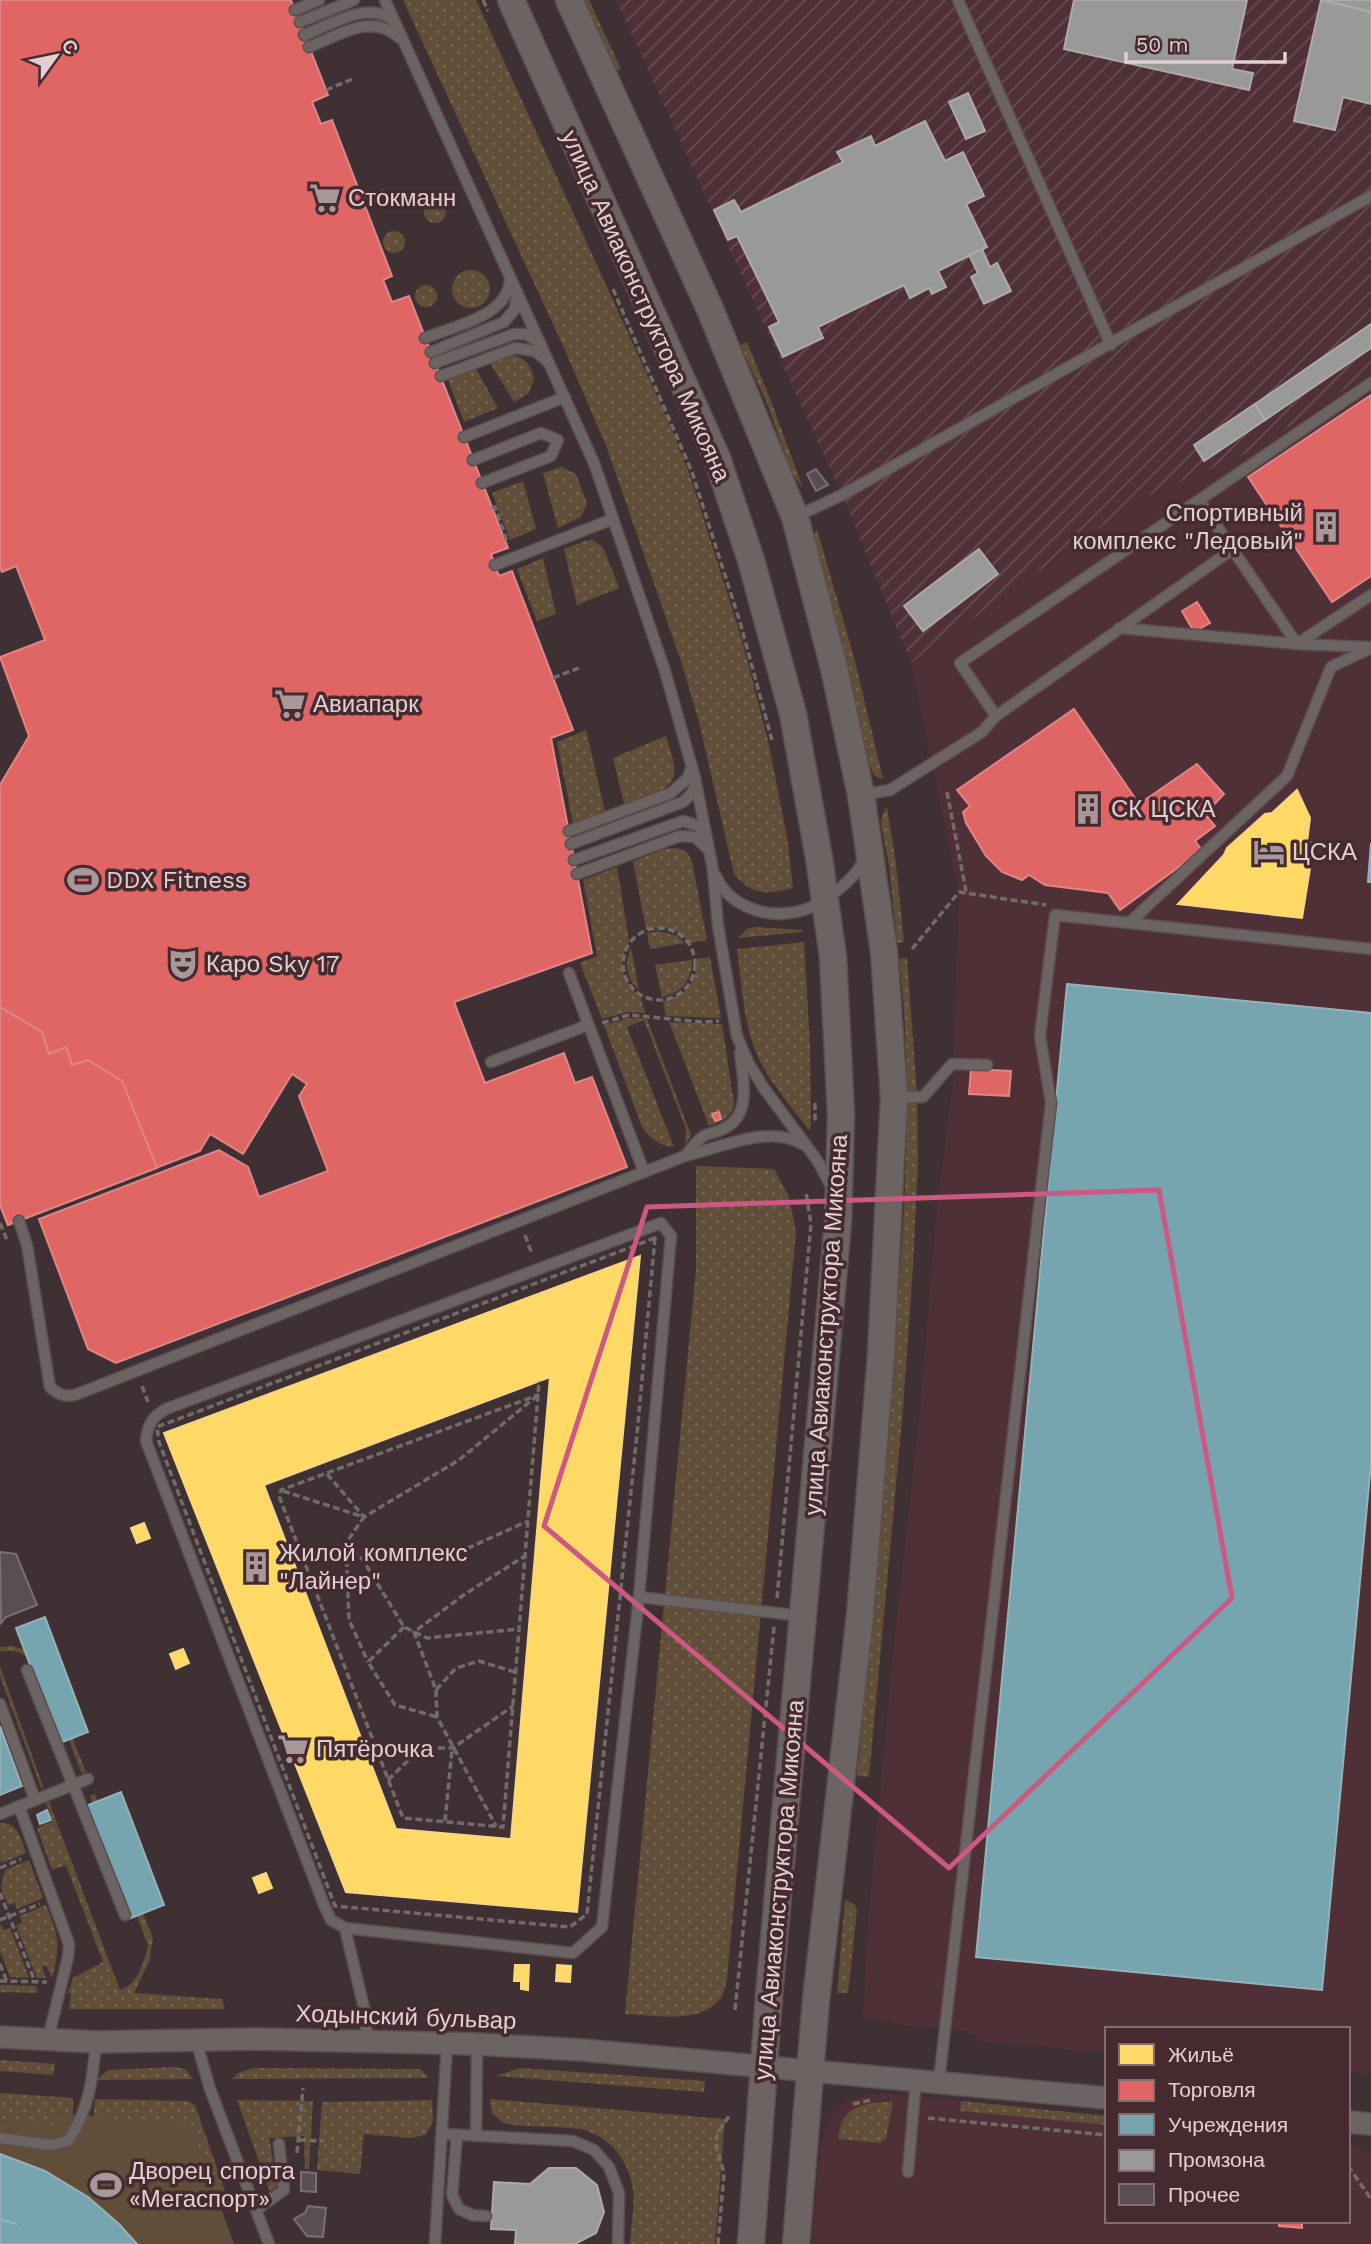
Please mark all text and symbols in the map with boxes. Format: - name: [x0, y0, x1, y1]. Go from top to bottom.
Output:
- north arrow: [21, 21, 91, 91]
- scale bar: [1126, 21, 1285, 65]
- text: 50 m: [1136, 32, 1188, 57]
- text: С: [56, 35, 83, 59]
- street label: улица Авиаконструктора Микояна: [556, 126, 737, 487]
- supermarket icon: Стокманн: [308, 181, 342, 215]
- place label: Стокманн: [348, 184, 456, 212]
- place label: Спортивный комплекс "Ледовый": [1072, 499, 1303, 555]
- building icon: Спортивный комплекс "Ледовый": [1309, 510, 1343, 544]
- supermarket icon: Авиапарк: [273, 687, 307, 721]
- place label: Авиапарк: [313, 690, 419, 718]
- building icon: СК ЦСКА: [1071, 792, 1105, 826]
- place label: СК ЦСКА: [1111, 795, 1216, 823]
- hotel icon: ЦСКА: [1252, 835, 1286, 869]
- place label: ЦСКА: [1292, 838, 1357, 866]
- sports icon: DDX Fitness: [66, 863, 100, 897]
- place label: DDX Fitness: [106, 866, 247, 894]
- theatre icon: Каро Sky 17: [166, 947, 200, 981]
- place label: Каро Sky 17: [206, 950, 340, 978]
- street label: улица Авиаконструктора Микояна: [799, 1133, 853, 1516]
- place label: Жилой комплекс "Лайнер": [279, 1539, 468, 1595]
- building icon: Жилой комплекс "Лайнер": [239, 1550, 273, 1584]
- street label: улица Авиаконструктора Микояна: [748, 1698, 810, 2081]
- supermarket icon: Пятёрочка: [276, 1732, 310, 1766]
- place label: Пятёрочка: [316, 1735, 434, 1763]
- street label: Ходынский бульвар: [295, 1999, 517, 2035]
- legend: [1105, 2027, 1350, 2223]
- text: Жильё: [1168, 2042, 1234, 2067]
- text: Торговля: [1168, 2077, 1256, 2102]
- text: Учреждения: [1168, 2112, 1288, 2137]
- text: Промзона: [1168, 2147, 1265, 2172]
- place label: Дворец спорта «Мегаспорт»: [129, 2157, 296, 2213]
- sports icon: Дворец спорта «Мегаспорт»: [89, 2168, 123, 2202]
- text: Прочее: [1168, 2182, 1240, 2207]

